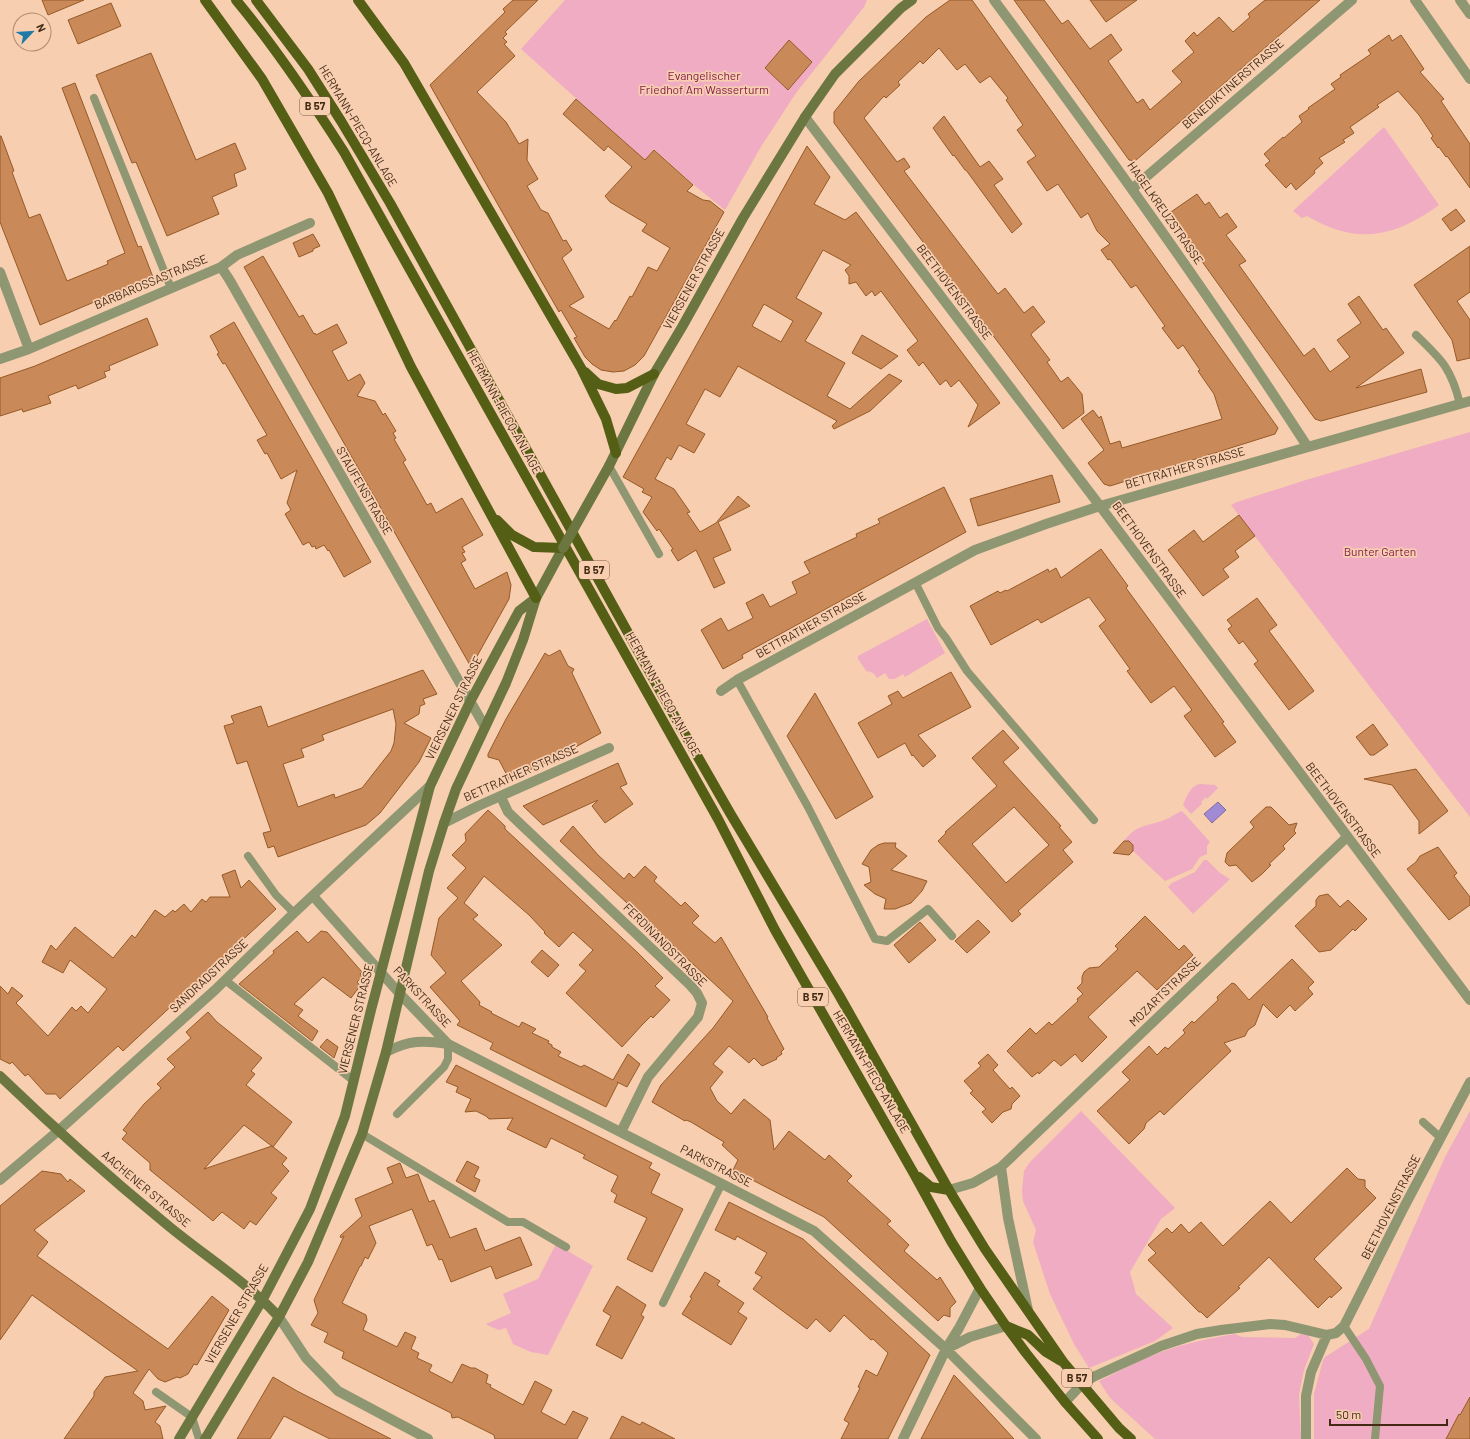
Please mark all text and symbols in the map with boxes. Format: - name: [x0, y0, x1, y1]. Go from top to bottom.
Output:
- north arrow: [12, 12, 52, 52]
- text: N: [34, 21, 49, 34]
- street label: BENEDIKTINERSTRASSE: [1179, 35, 1286, 131]
- street label: HERMANN-PIECQ-ANLAGE: [317, 62, 401, 189]
- park label: Evangelischer Friedhof Am Wasserturm: [639, 68, 769, 96]
- road number: B 57: [300, 97, 330, 115]
- street label: HAGELKREUZSTRASSE: [1125, 158, 1207, 267]
- street label: VIERSENER STRASSE: [659, 225, 727, 332]
- street label: BEETHOVENSTRASSE: [914, 241, 995, 342]
- street label: BARBAROSSASTRASSE: [92, 251, 209, 311]
- street label: HERMANN-PIECQ-ANLAGE: [465, 347, 545, 476]
- street label: BETTRATHER STRASSE: [1123, 443, 1246, 491]
- street label: STAUFENSTRASSE: [334, 444, 396, 537]
- street label: BEETHOVENSTRASSE: [1110, 498, 1190, 600]
- park label: Bunter Garten: [1344, 544, 1416, 558]
- road number: B 57: [579, 561, 609, 579]
- street label: BETTRATHER STRASSE: [753, 588, 868, 660]
- street label: HERMANN-PIECQ-ANLAGE: [624, 629, 704, 758]
- street label: VIERSENER STRASSE: [422, 653, 484, 762]
- street label: BETTRATHER STRASSE: [461, 740, 580, 804]
- street label: BEETHOVENSTRASSE: [1303, 759, 1384, 860]
- street label: FERDINANDSTRASSE: [621, 900, 710, 989]
- street label: SANDRADSTRASSE: [166, 935, 250, 1015]
- street label: MOZARTSTRASSE: [1126, 954, 1203, 1029]
- street label: VIERSENER STRASSE: [335, 962, 376, 1076]
- street label: PARKSTRASSE: [391, 963, 455, 1030]
- road number: B 57: [798, 988, 828, 1006]
- street label: HERMANN-PIECQ-ANLAGE: [831, 1007, 913, 1136]
- street label: PARKSTRASSE: [678, 1141, 754, 1189]
- street label: AACHENER STRASSE: [100, 1147, 194, 1229]
- street label: BEETHOVENSTRASSE: [1358, 1152, 1423, 1261]
- street label: VIERSENER STRASSE: [202, 1261, 271, 1366]
- road number: B 57: [1062, 1369, 1092, 1387]
- scale bar: [1330, 1401, 1447, 1427]
- text: 50 m: [1336, 1407, 1361, 1421]

